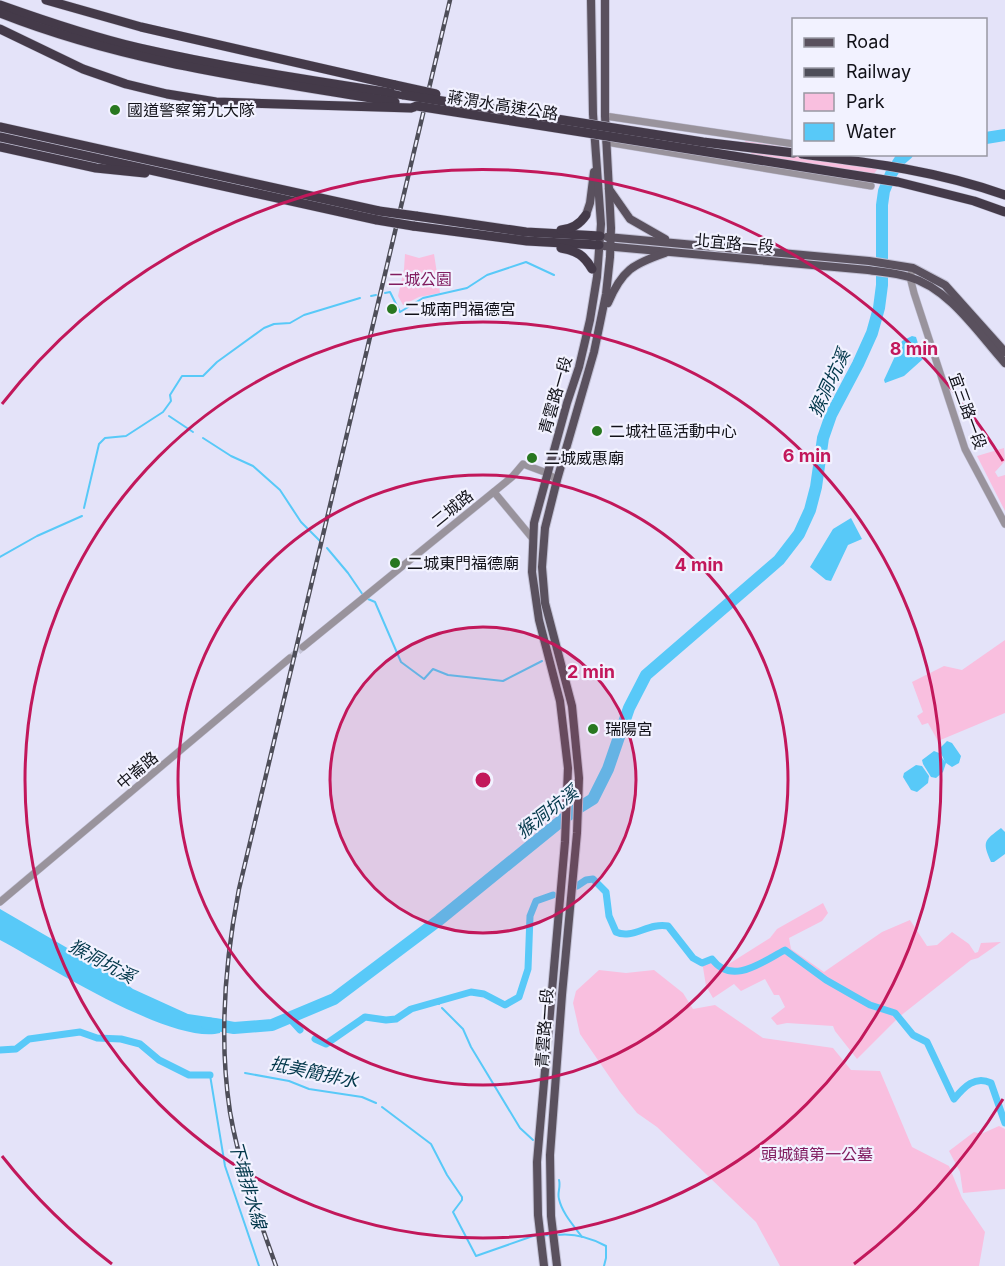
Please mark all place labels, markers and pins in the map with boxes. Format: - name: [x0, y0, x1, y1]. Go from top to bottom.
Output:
- place label: 國道警察第九大隊: [127, 100, 255, 120]
- marker: 國道警察第九大隊: [108, 103, 122, 117]
- place label: 二城南門福德宮: [404, 299, 516, 319]
- marker: 二城南門福德宮: [385, 302, 399, 316]
- place label: 二城社區活動中心: [609, 421, 737, 441]
- marker: 二城社區活動中心: [590, 424, 604, 438]
- place label: 二城威惠廟: [544, 448, 624, 468]
- marker: 二城威惠廟: [525, 451, 539, 465]
- place label: 二城東門福德廟: [407, 553, 519, 573]
- marker: 二城東門福德廟: [388, 556, 402, 570]
- place label: 瑞陽宮: [605, 719, 653, 739]
- marker: 瑞陽宮: [586, 722, 600, 736]
- centre of rings: [473, 770, 493, 790]

